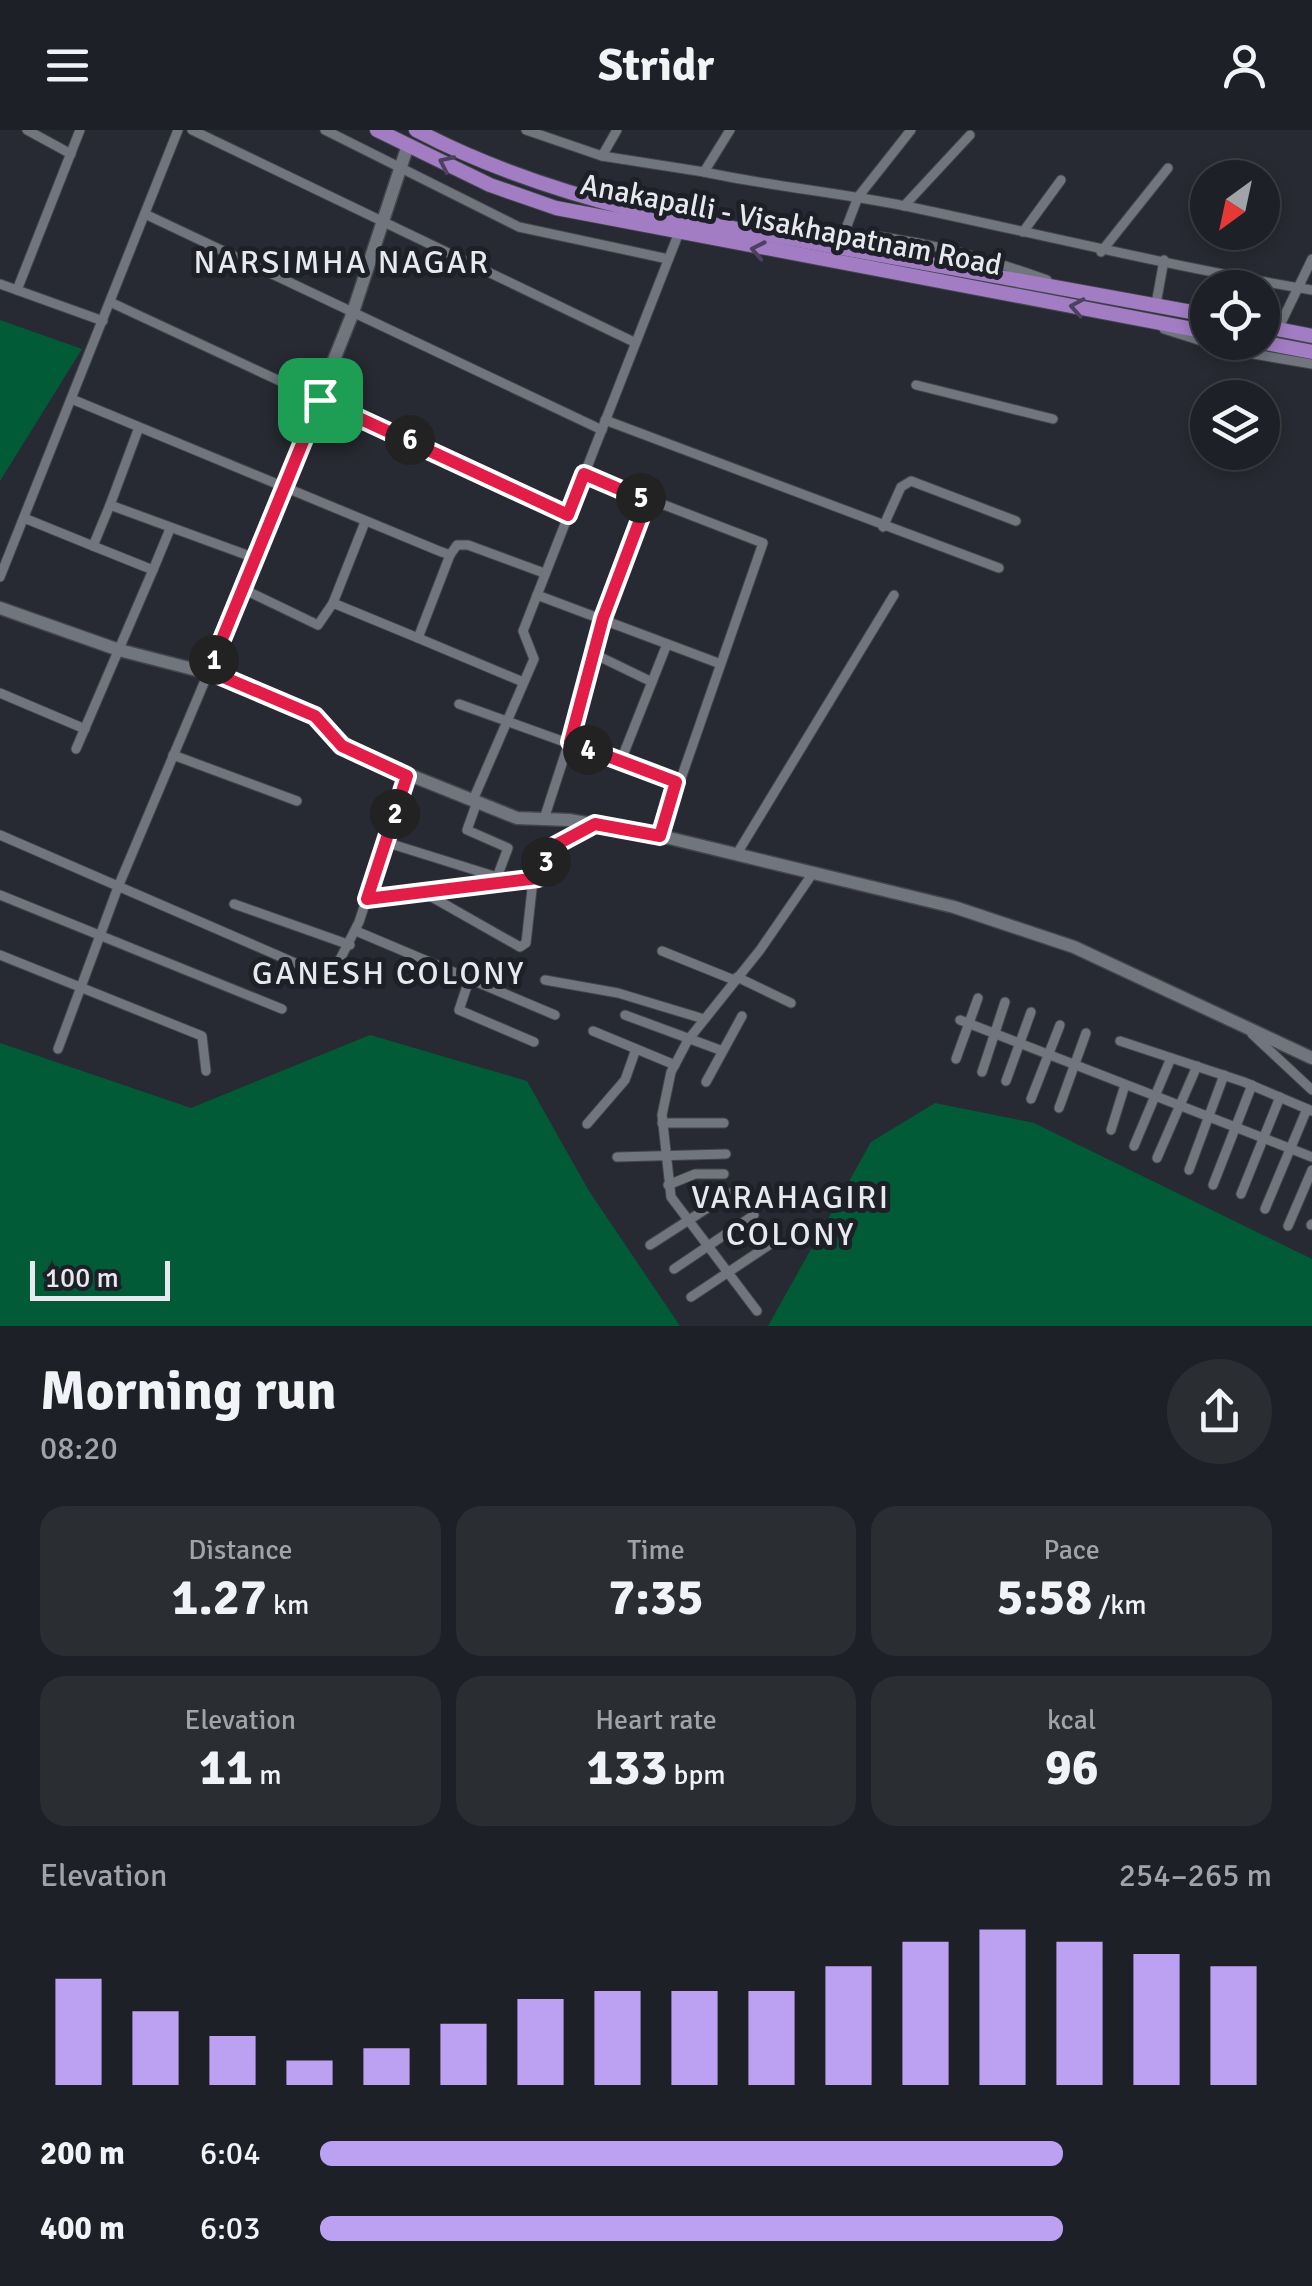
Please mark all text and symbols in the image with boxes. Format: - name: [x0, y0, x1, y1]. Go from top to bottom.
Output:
- icon: menu: [40, 38, 95, 93]
- text: Stridr: [598, 38, 714, 93]
- icon: person: [1217, 38, 1272, 93]
- one-way arrow: [438, 156, 456, 176]
- north arrow: [1190, 160, 1280, 250]
- map controls: [1190, 160, 1280, 470]
- street label: Anakapalli - Visakhapatnam Road: [577, 166, 1005, 284]
- one-way arrow: [749, 240, 766, 261]
- district label: NARSIMHA NAGAR: [194, 243, 491, 282]
- button: locate: [1190, 270, 1280, 360]
- one-way arrow: [1069, 297, 1086, 318]
- pin: [278, 358, 363, 443]
- icon: arrive: [293, 373, 348, 428]
- button: layers: [1190, 380, 1280, 470]
- pin: 6: [385, 415, 435, 465]
- text: 6: [402, 423, 418, 457]
- pin: 5: [616, 473, 666, 523]
- text: 5: [633, 481, 649, 515]
- pin: 1: [189, 635, 239, 685]
- text: 1: [206, 643, 222, 677]
- pin: 4: [563, 725, 613, 775]
- text: 4: [580, 733, 596, 767]
- pin: 2: [370, 789, 420, 839]
- text: 2: [387, 797, 403, 831]
- pin: 3: [521, 837, 571, 887]
- text: 3: [538, 845, 554, 879]
- district label: GANESH COLONY: [252, 954, 526, 993]
- district label: VARAHAGIRI COLONY: [691, 1178, 891, 1254]
- scale bar: [30, 1256, 170, 1300]
- text: 100 m: [45, 1261, 119, 1295]
- text: Morning run: [40, 1357, 337, 1425]
- button: share: [1167, 1359, 1272, 1464]
- text: 08:20: [40, 1429, 118, 1468]
- text: Distance: [188, 1533, 292, 1567]
- text: Time: [627, 1533, 685, 1567]
- text: Pace: [1043, 1533, 1100, 1567]
- text: 1.27: [171, 1567, 267, 1629]
- text: 7:35: [608, 1567, 704, 1629]
- text: 5:58: [997, 1567, 1092, 1629]
- text: km: [267, 1588, 309, 1622]
- text: /km: [1092, 1588, 1147, 1622]
- text: Elevation: [185, 1703, 296, 1737]
- text: Heart rate: [595, 1703, 717, 1737]
- text: kcal: [1047, 1703, 1096, 1737]
- text: 11: [199, 1737, 253, 1799]
- text: 133: [586, 1737, 667, 1799]
- text: 96: [1045, 1737, 1099, 1799]
- text: m: [253, 1758, 282, 1792]
- text: bpm: [667, 1758, 726, 1792]
- text: Elevation: [40, 1856, 167, 1895]
- text: 254–265 m: [1119, 1856, 1272, 1895]
- text: 200 m: [40, 2134, 125, 2173]
- text: 6:04: [200, 2134, 260, 2173]
- text: 400 m: [40, 2209, 125, 2248]
- text: 6:03: [200, 2209, 260, 2248]

